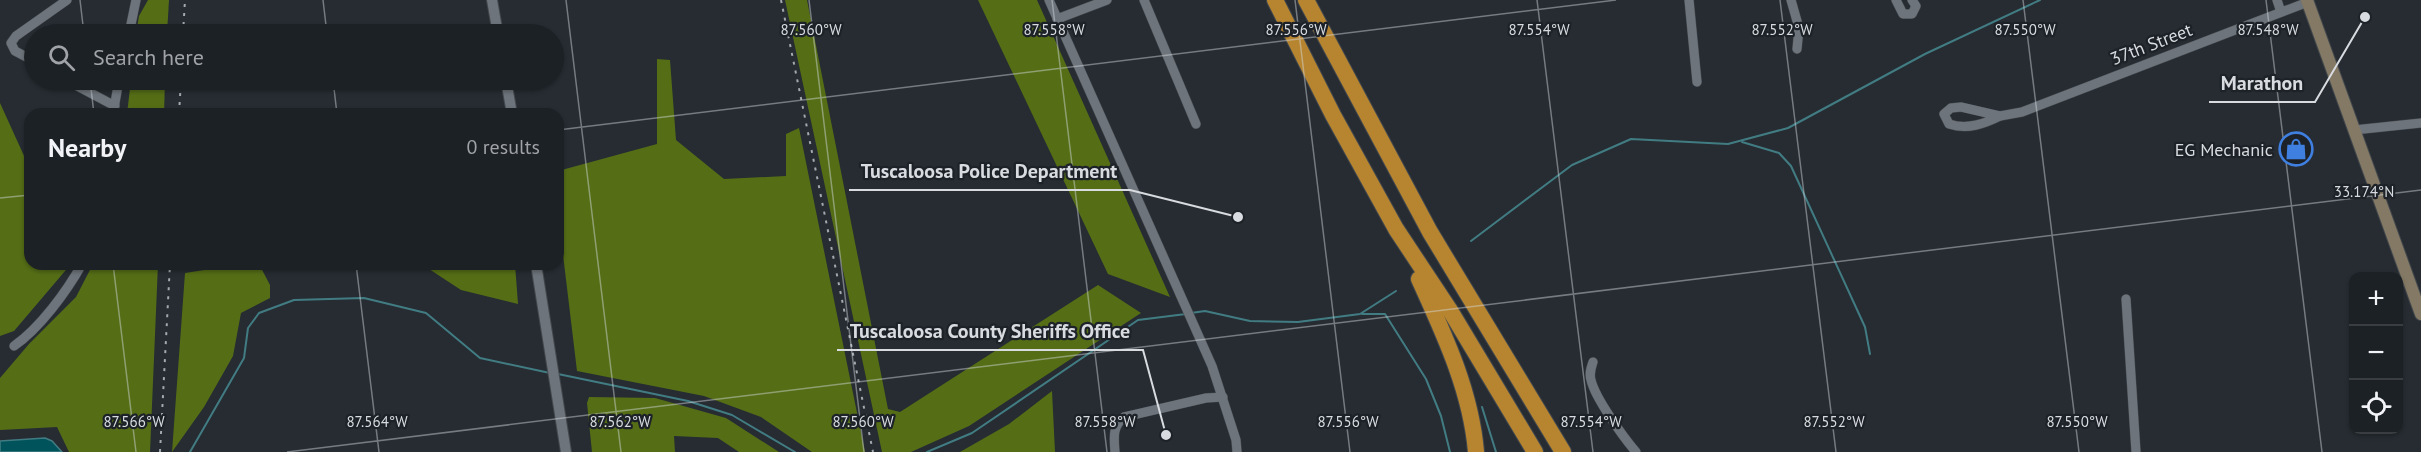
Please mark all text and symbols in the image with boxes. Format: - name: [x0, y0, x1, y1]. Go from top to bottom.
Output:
- street label: 37th Street: [2107, 18, 2195, 70]
- text: 87.560°W: [780, 20, 842, 39]
- text: 87.558°W: [1023, 20, 1085, 39]
- text: 87.556°W: [1265, 20, 1327, 39]
- text: 87.554°W: [1508, 20, 1570, 39]
- text: 87.552°W: [1751, 20, 1813, 39]
- text: 87.550°W: [1994, 20, 2056, 39]
- text: 87.548°W: [2237, 20, 2299, 39]
- search box: [24, 24, 564, 90]
- icon: search: [45, 41, 78, 74]
- text: Search here: [93, 43, 204, 71]
- callout: Marathon: [2209, 64, 2315, 102]
- text: Marathon: [2221, 70, 2303, 96]
- text: Nearby: [48, 131, 126, 164]
- shop icon: EG Mechanic: [2278, 131, 2314, 167]
- text: 0 results: [467, 134, 540, 160]
- place label: EG Mechanic: [2175, 138, 2273, 161]
- callout: Tuscaloosa Police Department: [849, 152, 1130, 190]
- text: Tuscaloosa Police Department: [861, 158, 1117, 184]
- text: 33.174°N: [2334, 182, 2394, 201]
- map controls: [2349, 272, 2403, 434]
- button: +: [2349, 272, 2403, 326]
- callout: Tuscaloosa County Sheriffs Office: [837, 312, 1143, 350]
- text: Tuscaloosa County Sheriffs Office: [850, 318, 1130, 344]
- button: −: [2349, 326, 2403, 380]
- button: locate: [2349, 380, 2403, 434]
- text: 87.566°W: [103, 412, 165, 431]
- text: 87.564°W: [346, 412, 408, 431]
- text: 87.562°W: [589, 412, 651, 431]
- text: 87.560°W: [832, 412, 894, 431]
- text: 87.558°W: [1074, 412, 1136, 431]
- text: 87.556°W: [1317, 412, 1379, 431]
- text: 87.554°W: [1560, 412, 1622, 431]
- text: 87.552°W: [1803, 412, 1865, 431]
- text: 87.550°W: [2046, 412, 2108, 431]

